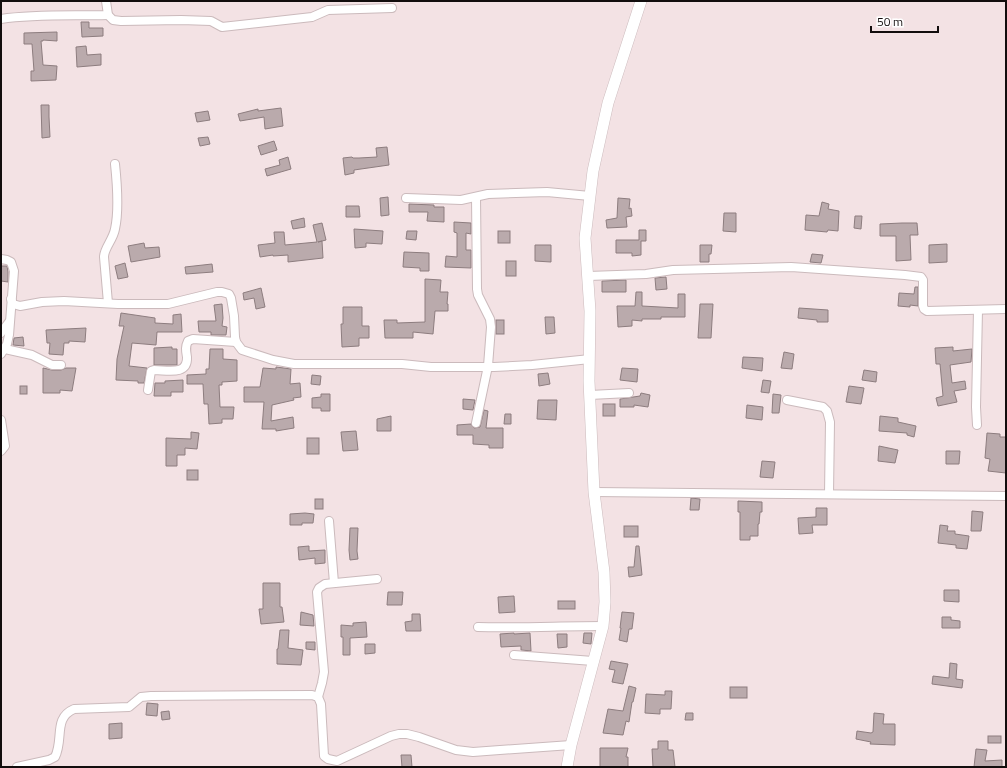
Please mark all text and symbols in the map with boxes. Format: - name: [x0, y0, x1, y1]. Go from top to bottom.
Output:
- scale bar: [871, 8, 938, 34]
- text: 50 m: [877, 12, 903, 31]

